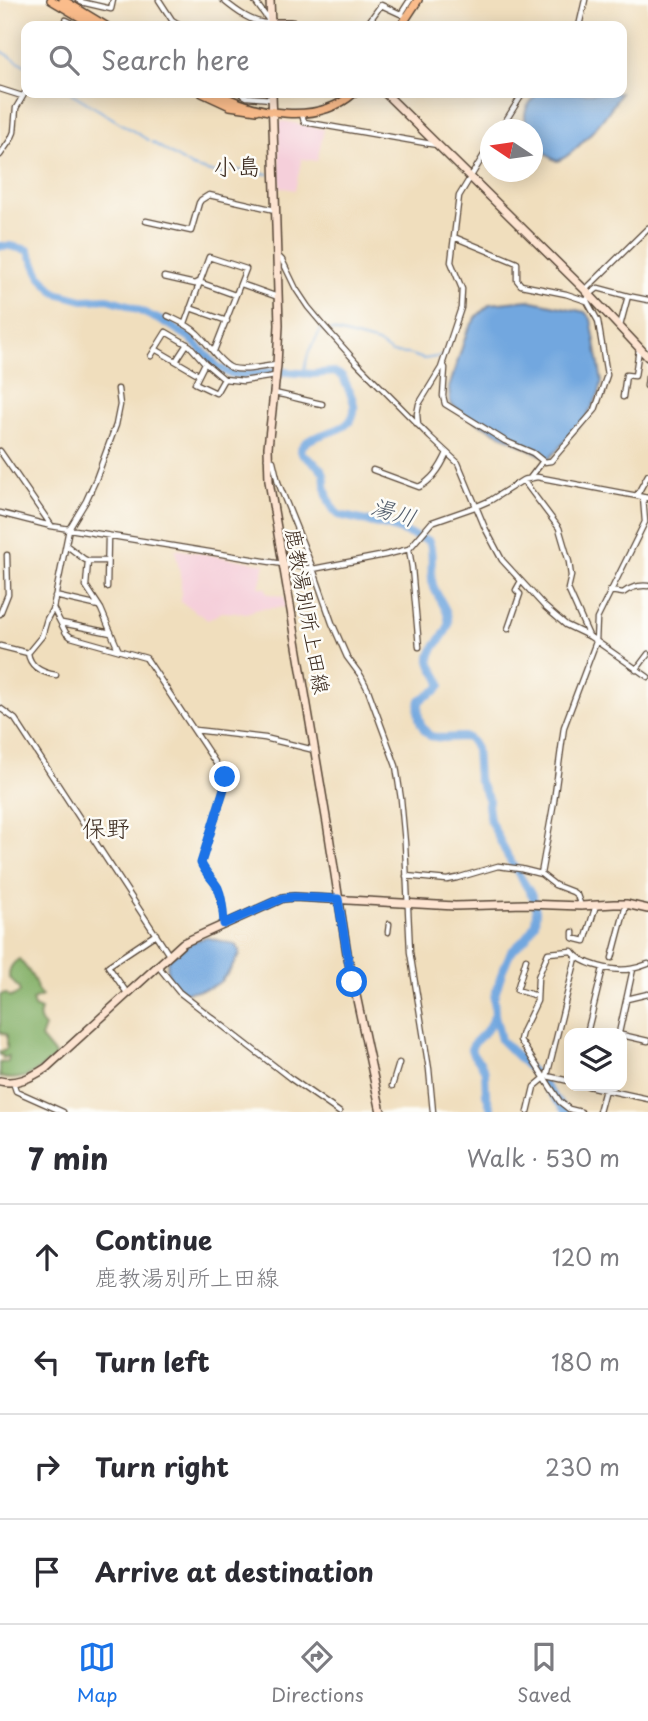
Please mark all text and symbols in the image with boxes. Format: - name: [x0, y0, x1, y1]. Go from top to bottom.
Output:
- search box: [21, 21, 627, 98]
- text: Search here: [101, 40, 250, 79]
- icon: search: [45, 41, 83, 79]
- north arrow: [480, 119, 543, 182]
- district label: 小島: [213, 147, 261, 183]
- water label: 湯川: [367, 488, 421, 534]
- street label: 鹿教湯別所上田線: [279, 525, 339, 697]
- route end: [209, 761, 240, 792]
- district label: 保野: [82, 809, 130, 845]
- route start: [336, 966, 367, 997]
- map controls: [564, 1028, 627, 1091]
- button: layers: [564, 1028, 627, 1091]
- text: 7 min: [28, 1135, 109, 1180]
- text: Walk · 530 m: [467, 1140, 620, 1175]
- text: Continue: [95, 1220, 212, 1259]
- icon: ahead: [28, 1238, 66, 1276]
- text: 120 m: [552, 1239, 620, 1274]
- text: 鹿教湯別所上田線: [95, 1259, 279, 1294]
- text: Turn left: [95, 1342, 210, 1381]
- icon: left: [28, 1343, 66, 1381]
- text: 180 m: [551, 1344, 620, 1379]
- text: Turn right: [95, 1447, 229, 1486]
- icon: right: [28, 1448, 66, 1486]
- text: 230 m: [545, 1449, 620, 1484]
- text: Arrive at destination: [95, 1552, 374, 1591]
- icon: arrive: [28, 1553, 66, 1591]
- tab: Map: [77, 1638, 117, 1708]
- tab: Directions: [271, 1638, 364, 1708]
- tab: Saved: [517, 1638, 571, 1708]

